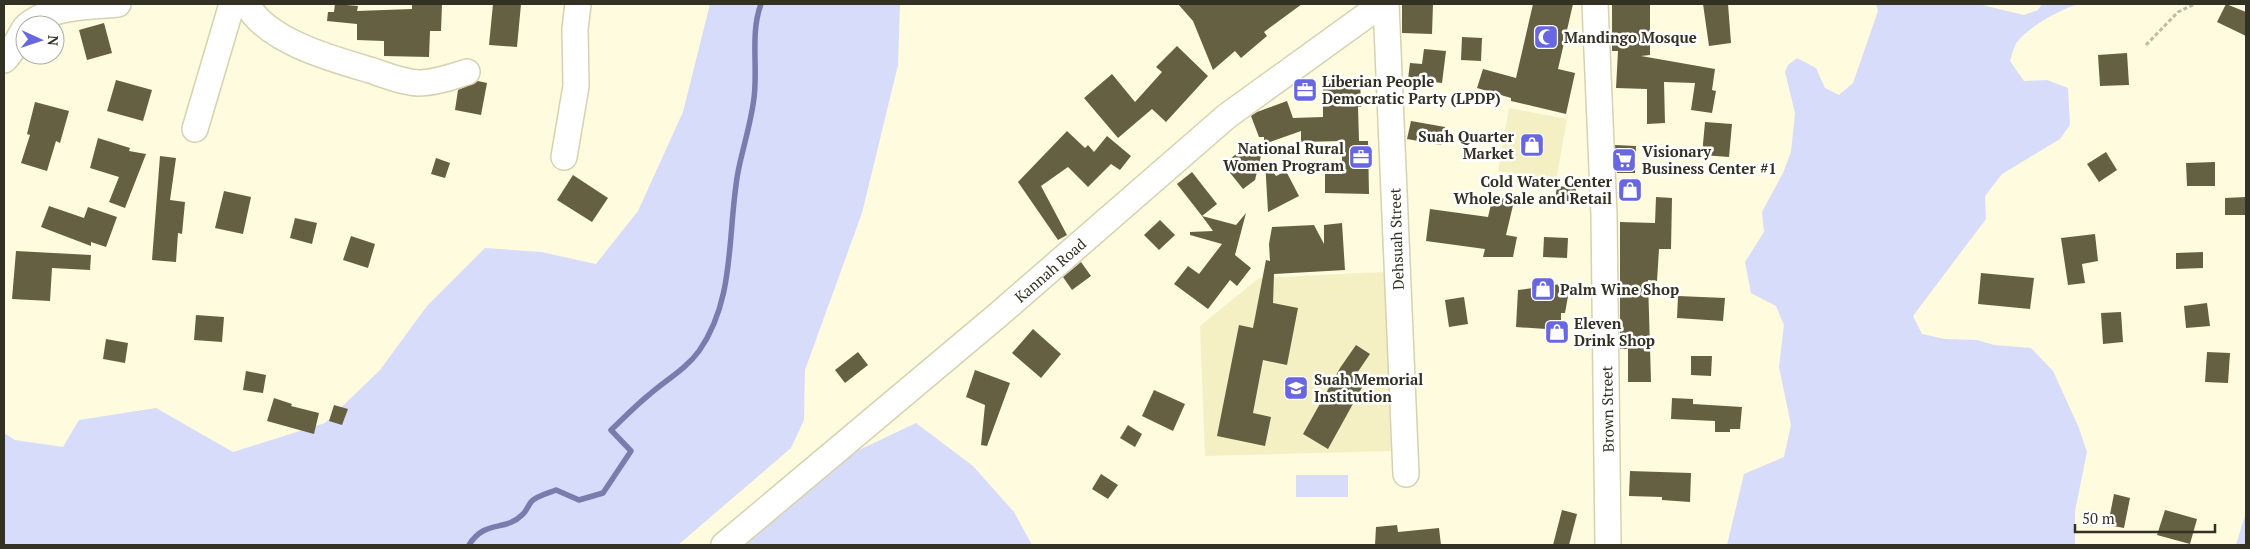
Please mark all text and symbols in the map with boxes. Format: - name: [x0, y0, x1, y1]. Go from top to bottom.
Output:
- north arrow: [15, 15, 65, 65]
- mosque icon: Mandingo Mosque: [1533, 24, 1559, 50]
- place label: Mandingo Mosque: [1564, 27, 1697, 47]
- text: N: [44, 35, 63, 47]
- place label: Liberian People Democratic Party (LPDP): [1322, 71, 1501, 108]
- office icon: Liberian People Democratic Party (LPDP): [1292, 77, 1318, 103]
- place label: Suah Quarter Market: [1418, 126, 1515, 163]
- shop icon: Suah Quarter Market: [1519, 132, 1545, 158]
- place label: National Rural Women Program: [1223, 138, 1344, 175]
- place label: Visionary Business Center #1: [1642, 141, 1777, 178]
- office icon: National Rural Women Program: [1348, 144, 1374, 170]
- supermarket icon: Visionary Business Center #1: [1611, 147, 1637, 173]
- place label: Cold Water Center Whole Sale and Retail: [1454, 171, 1613, 208]
- shop icon: Cold Water Center Whole Sale and Retail: [1617, 177, 1643, 203]
- street label: Dehsuah Street: [1384, 187, 1408, 290]
- street label: Kannah Road: [1010, 233, 1090, 307]
- shop icon: Palm Wine Shop: [1530, 276, 1556, 302]
- place label: Palm Wine Shop: [1560, 279, 1679, 299]
- place label: Eleven Drink Shop: [1574, 313, 1655, 350]
- shop icon: Eleven Drink Shop: [1544, 319, 1570, 345]
- street label: Brown Street: [1596, 365, 1618, 452]
- place label: Suah Memorial Institution: [1314, 369, 1423, 406]
- school or university icon: Suah Memorial Institution: [1283, 375, 1309, 401]
- scale bar: [2075, 502, 2215, 534]
- text: 50 m: [2082, 508, 2115, 528]

